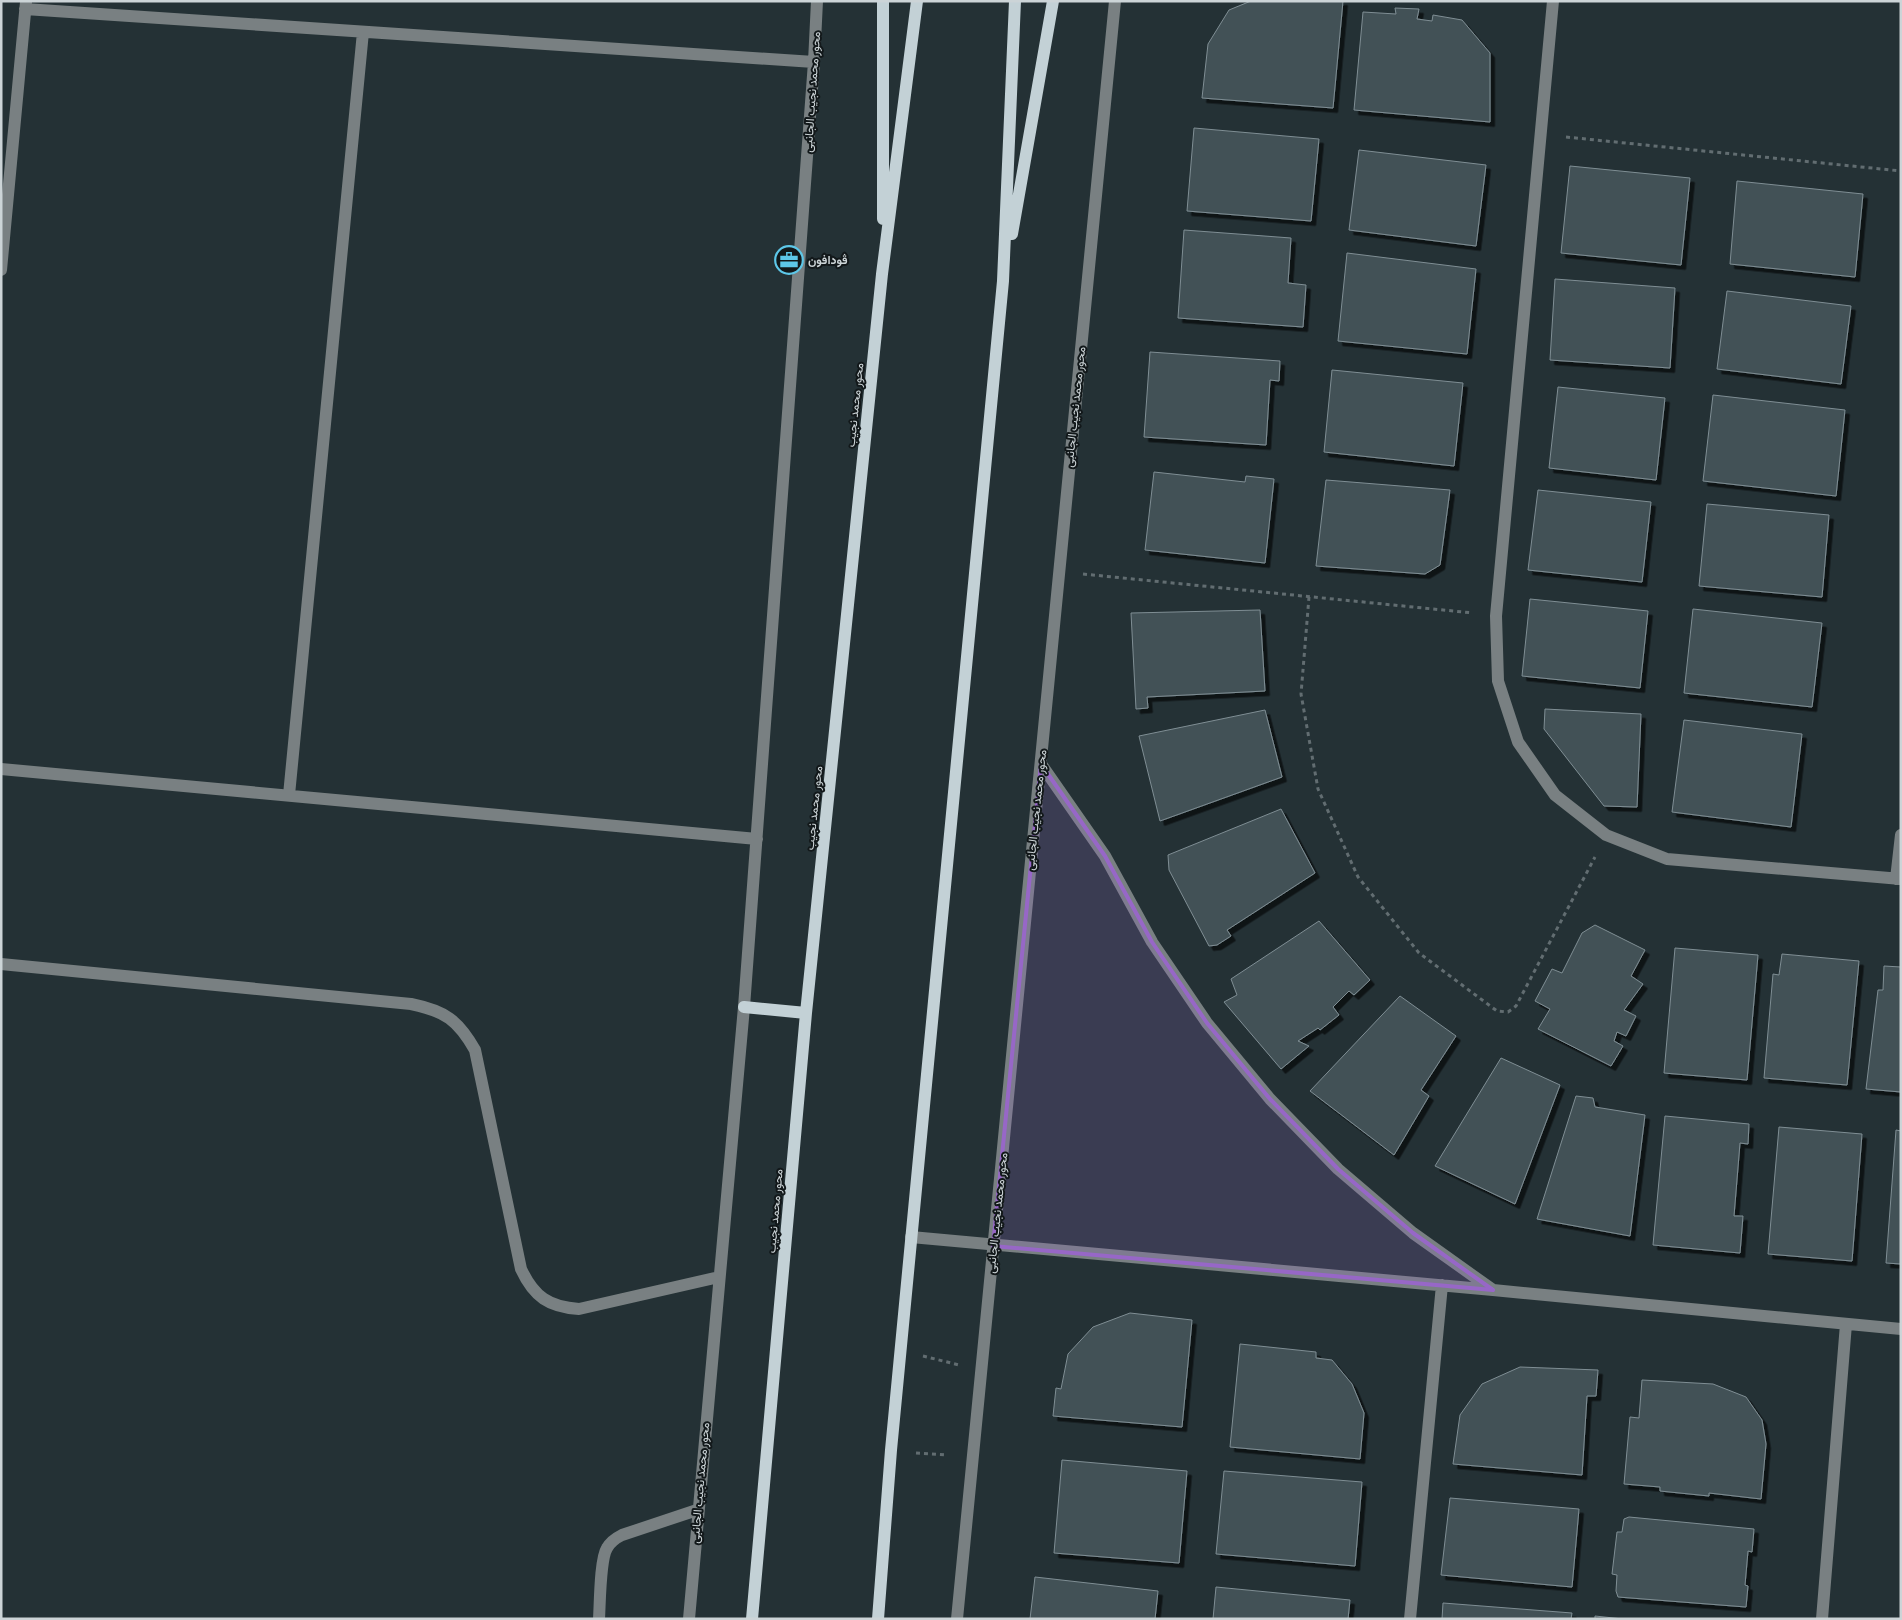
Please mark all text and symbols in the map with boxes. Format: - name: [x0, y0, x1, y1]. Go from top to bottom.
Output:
- street label: محور محمد نجيب الجانبى: [801, 31, 824, 153]
- office icon: ڤودافون: [774, 245, 804, 275]
- place label: ڤودافون: [808, 253, 848, 268]
- street label: محور محمد نجيب الجانبى: [1062, 346, 1089, 468]
- street label: محور محمد نجيب: [844, 362, 867, 448]
- street label: محور محمد نجيب الجانبى: [1023, 749, 1050, 871]
- street label: محور محمد نجيب: [803, 765, 826, 851]
- street label: محور محمد نجيب الجانبى: [984, 1152, 1011, 1274]
- street label: محور محمد نجيب: [764, 1168, 787, 1254]
- street label: محور محمد نجيب الجانبى: [688, 1422, 713, 1544]

